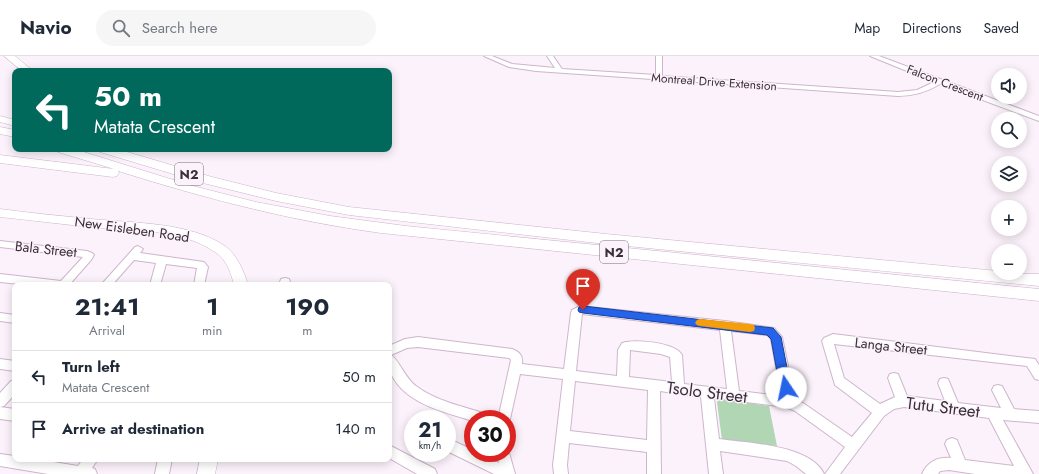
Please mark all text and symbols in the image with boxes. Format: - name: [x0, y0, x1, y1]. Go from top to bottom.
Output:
- search box: [96, 10, 376, 46]
- text: Navio: [20, 14, 72, 41]
- icon: search: [110, 17, 132, 39]
- text: Search here: [142, 17, 218, 39]
- text: Map: [854, 18, 880, 38]
- text: Directions: [902, 18, 962, 38]
- text: Saved: [984, 18, 1019, 38]
- street label: Falcon Crescent: [904, 60, 986, 106]
- map controls: [991, 68, 1027, 280]
- button: sound: [991, 68, 1027, 104]
- street label: Montreal Drive Extension: [651, 69, 777, 95]
- text: 50 m: [94, 76, 162, 117]
- icon: left: [28, 84, 80, 136]
- button: search: [991, 112, 1027, 148]
- text: Matata Crescent: [94, 114, 215, 140]
- button: layers: [991, 156, 1027, 192]
- road number: N2: [175, 163, 203, 185]
- button: +: [991, 200, 1027, 236]
- street label: New Eisleben Road: [73, 211, 191, 247]
- street label: Bala Street: [14, 236, 79, 262]
- road number: N2: [600, 241, 628, 263]
- button: −: [991, 244, 1027, 280]
- pin: [566, 269, 600, 310]
- icon: arrive: [572, 275, 594, 297]
- text: 21:41: [75, 289, 139, 324]
- text: 1: [206, 289, 218, 324]
- text: 190: [285, 289, 329, 324]
- text: Arrival: [89, 321, 125, 340]
- text: min: [202, 321, 222, 340]
- text: m: [302, 321, 312, 340]
- street label: Langa Street: [854, 332, 929, 360]
- text: Turn left: [62, 356, 120, 378]
- icon: left: [28, 366, 50, 388]
- text: 50 m: [342, 366, 376, 388]
- position arrow: [765, 367, 807, 409]
- street label: Tsolo Street: [665, 375, 749, 409]
- text: Matata Crescent: [62, 378, 149, 397]
- street label: Tutu Street: [905, 391, 981, 423]
- speed limit sign: 30: [464, 410, 516, 462]
- text: 21: [418, 416, 442, 445]
- icon: arrive: [28, 418, 50, 440]
- text: Arrive at destination: [62, 418, 204, 440]
- text: 140 m: [335, 418, 376, 440]
- text: km/h: [419, 438, 441, 453]

